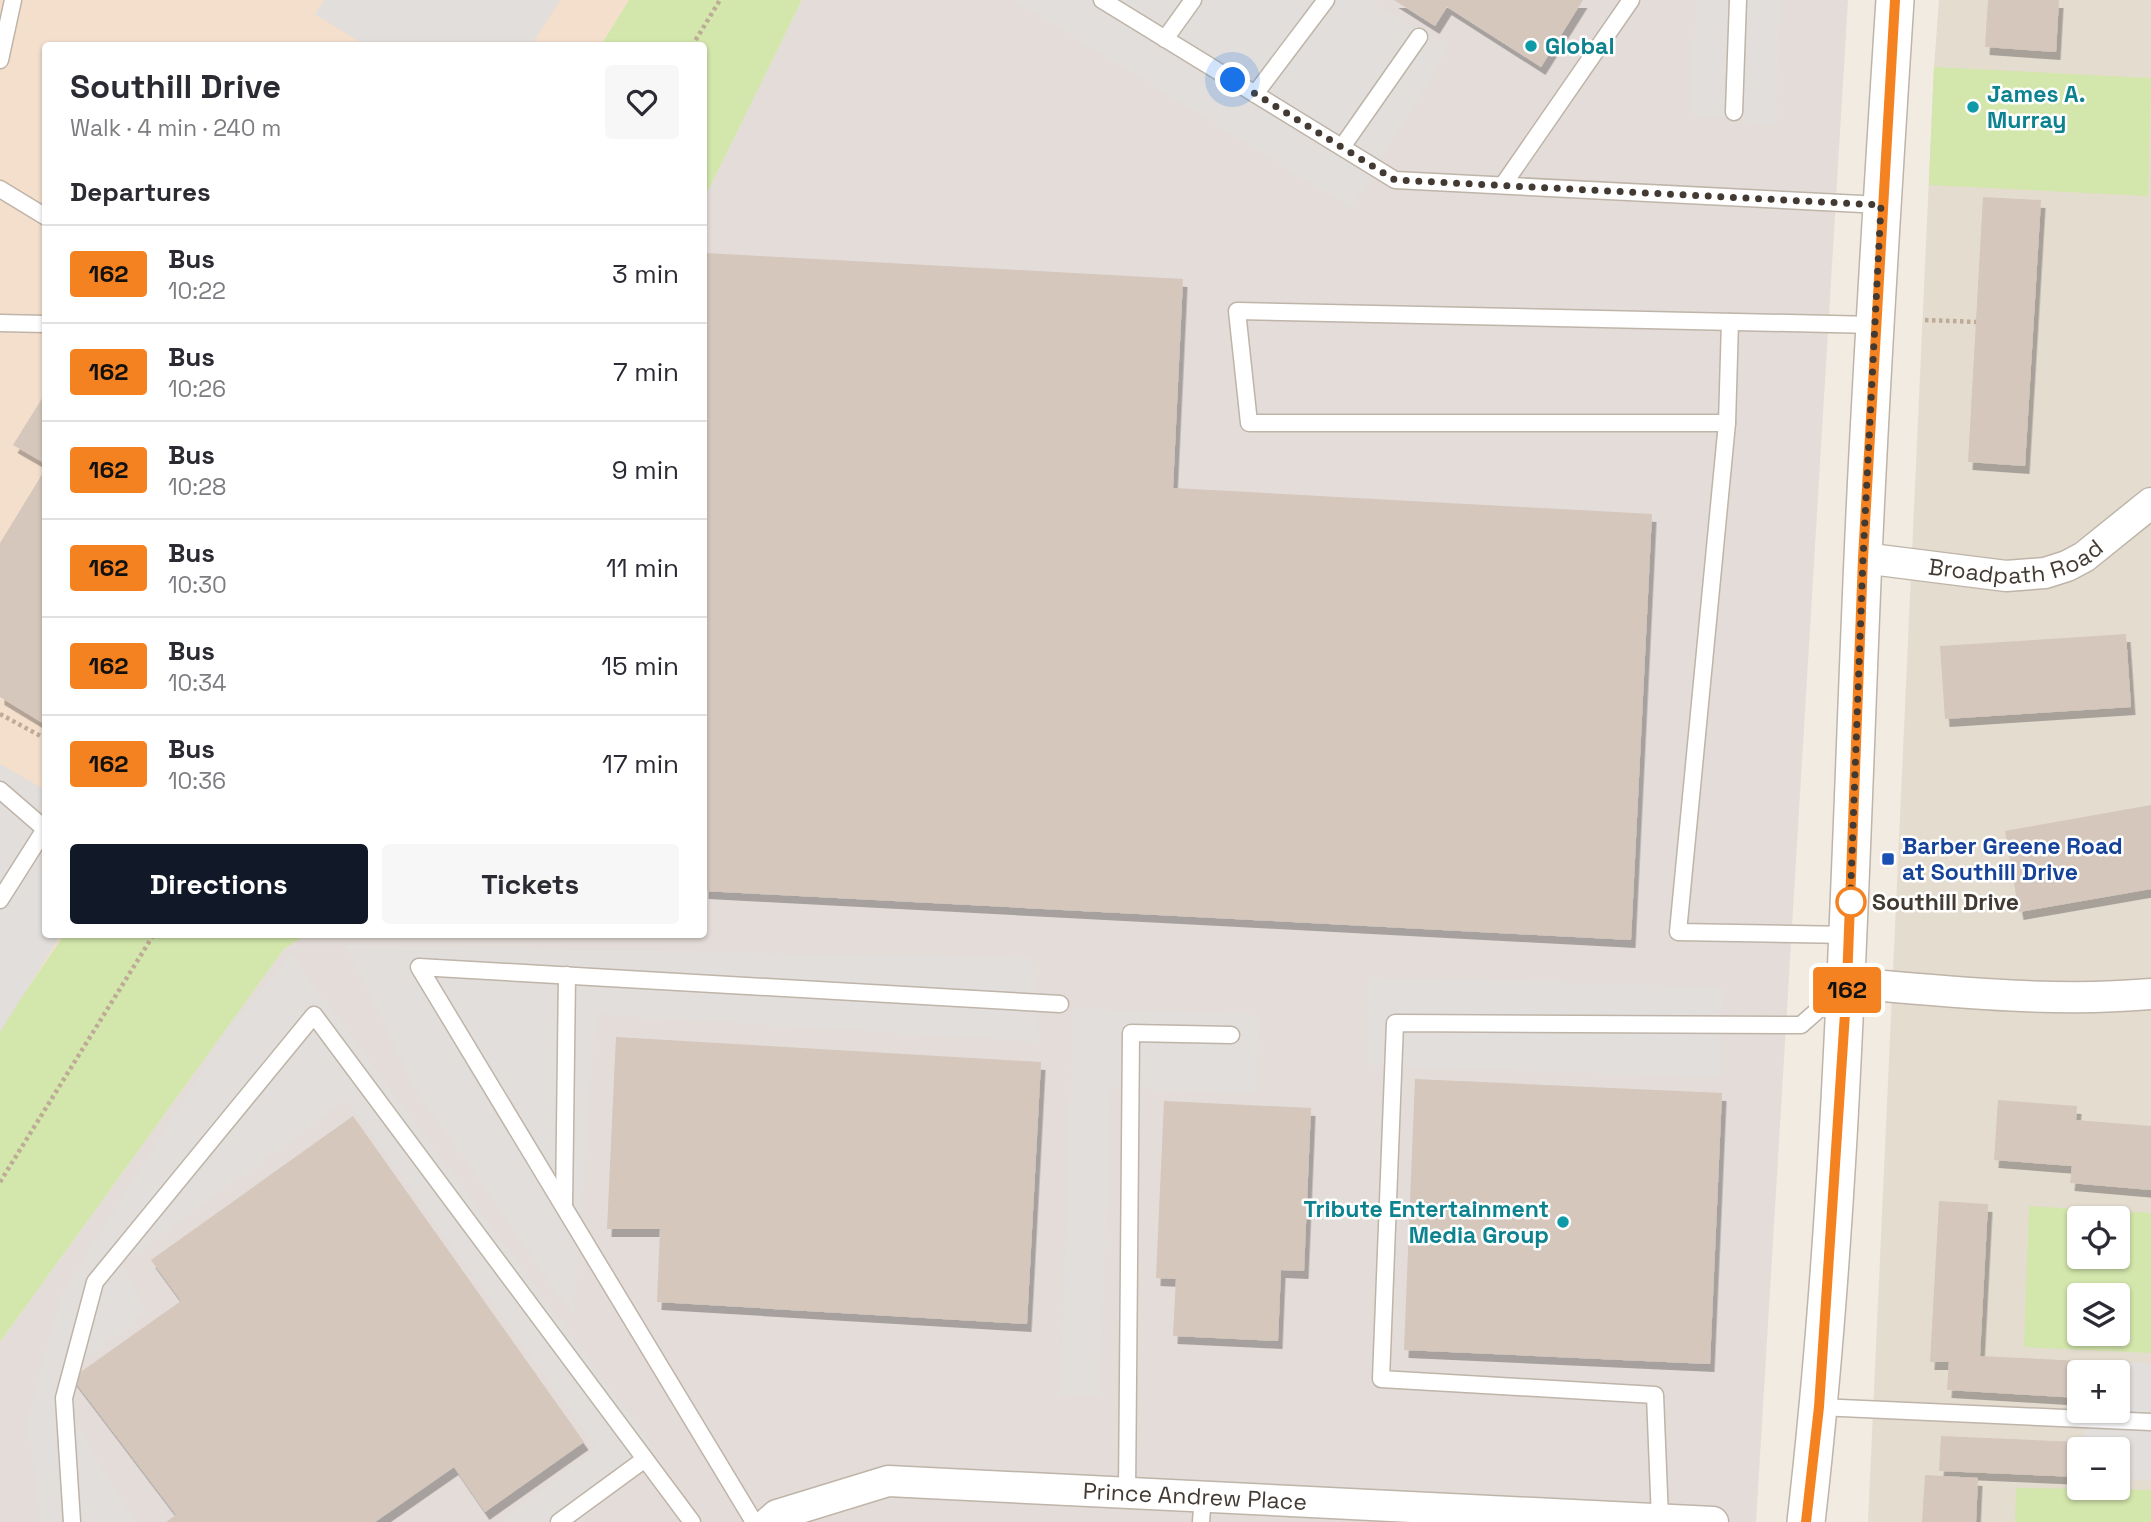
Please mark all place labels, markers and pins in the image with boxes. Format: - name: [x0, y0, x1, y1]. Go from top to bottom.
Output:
- place label: Global: [1545, 31, 1615, 61]
- marker: Global: [1523, 38, 1539, 54]
- place label: James A. Murray: [1987, 79, 2086, 135]
- marker: James A. Murray: [1965, 99, 1981, 115]
- place label: Barber Greene Road at Southill Drive: [1902, 831, 2123, 887]
- marker: Barber Greene Road at Southill Drive: [1880, 851, 1896, 867]
- marker: Southill Drive: [1836, 887, 1866, 917]
- place label: Southill Drive: [1872, 887, 2019, 917]
- place label: Tribute Entertainment Media Group: [1303, 1194, 1549, 1250]
- marker: Tribute Entertainment Media Group: [1555, 1214, 1571, 1230]

